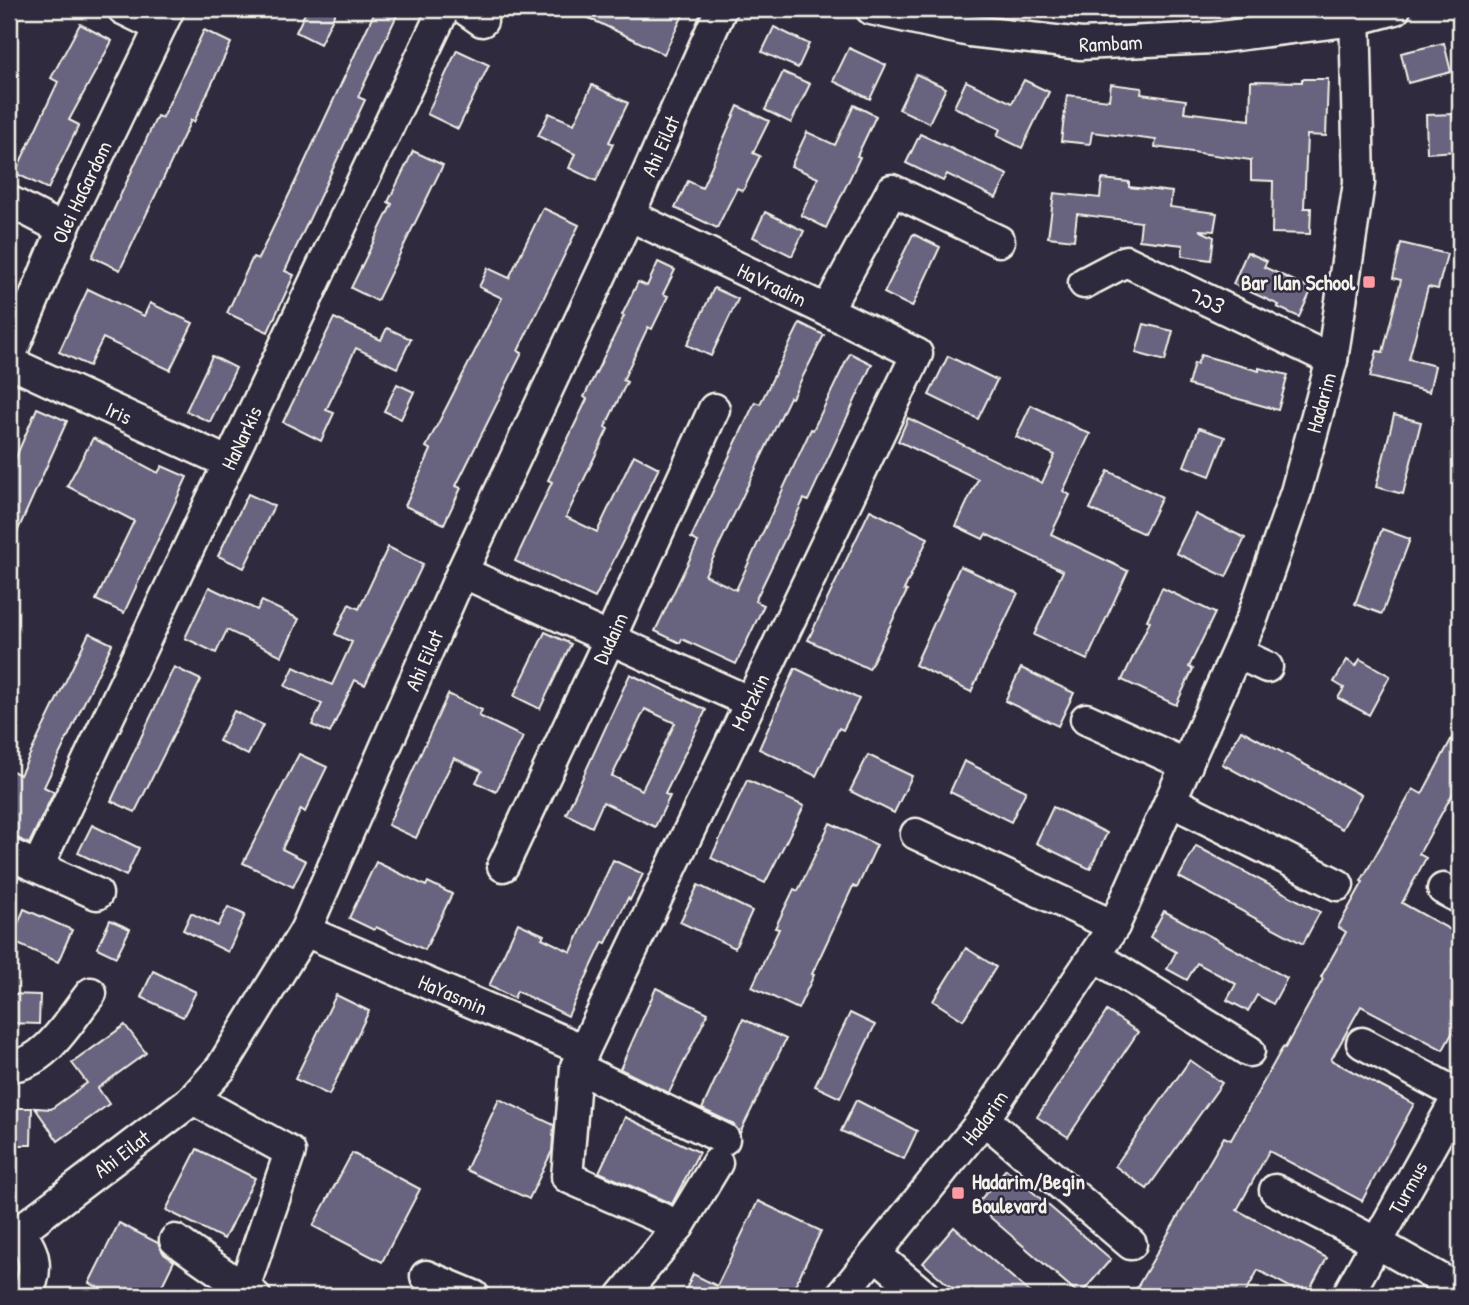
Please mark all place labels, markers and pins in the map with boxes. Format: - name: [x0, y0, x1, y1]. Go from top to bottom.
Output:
- place label: Bar Ilan School: [1241, 268, 1355, 297]
- marker: Bar Ilan School: [1361, 274, 1377, 290]
- place label: Hadarim/Begin Boulevard: [972, 1167, 1085, 1220]
- marker: Hadarim/Begin Boulevard: [950, 1185, 966, 1201]

